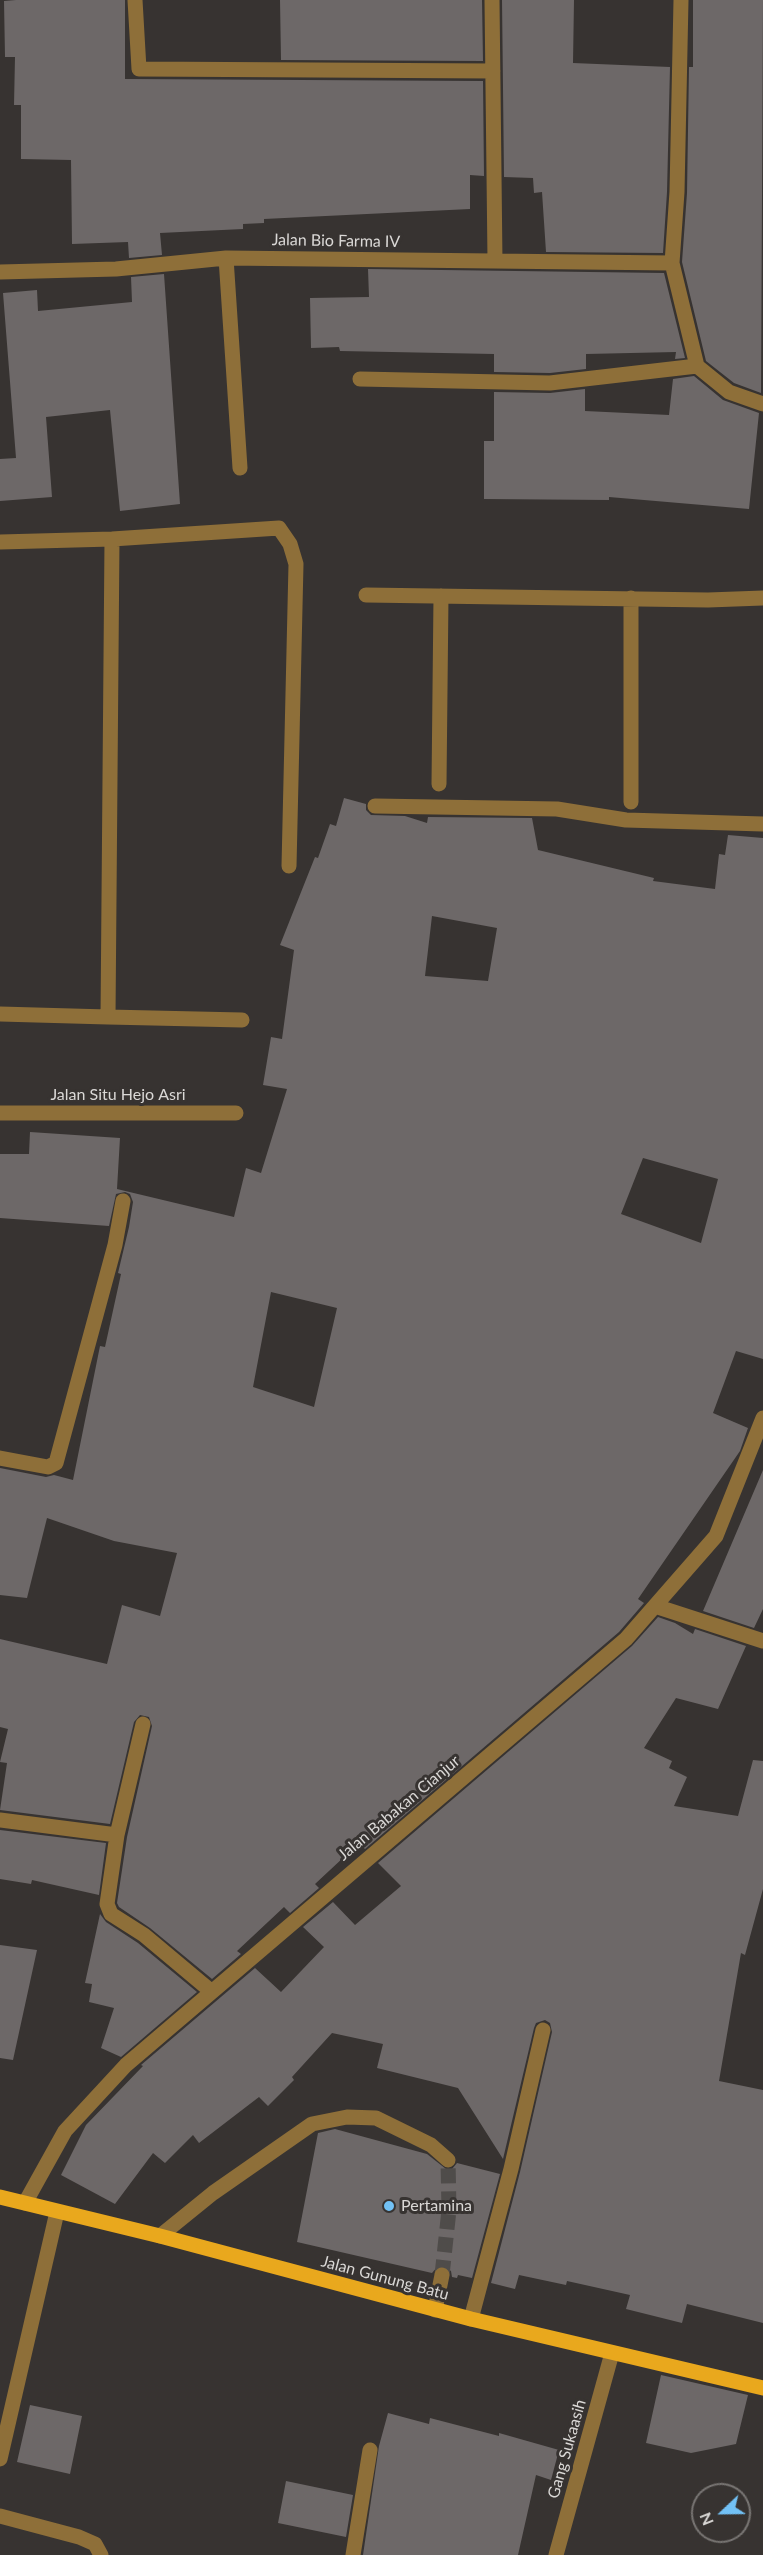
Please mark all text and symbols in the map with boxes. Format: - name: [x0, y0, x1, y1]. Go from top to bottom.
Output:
- street label: Jalan Bio Farma IV: [272, 230, 400, 252]
- street label: Jalan Situ Hejo Asri: [50, 1085, 186, 1105]
- street label: Jalan Babakan Cianjur: [334, 1751, 464, 1865]
- place label: Pertamina: [401, 2196, 472, 2216]
- marker: Pertamina: [382, 2199, 396, 2213]
- street label: Jalan Gunung Batu: [319, 2252, 451, 2304]
- street label: Gang Sukaasih: [544, 2397, 590, 2501]
- north arrow: [691, 2483, 751, 2543]
- text: N: [695, 2510, 717, 2528]

